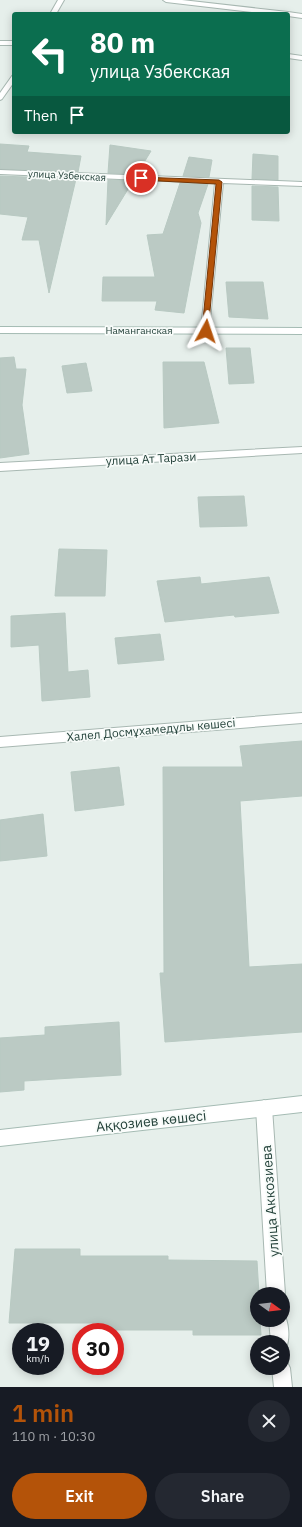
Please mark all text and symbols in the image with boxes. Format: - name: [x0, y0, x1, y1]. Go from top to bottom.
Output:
- text: 80 m: [90, 24, 155, 61]
- icon: left: [24, 28, 76, 80]
- text: улица Узбекская: [90, 60, 230, 83]
- icon: arrive: [66, 104, 88, 126]
- text: Then: [24, 106, 58, 125]
- pin: [124, 161, 158, 195]
- street label: улица Узбекская: [28, 167, 106, 184]
- icon: arrive: [130, 167, 152, 189]
- position arrow: [185, 310, 227, 352]
- street label: Наманганская: [105, 324, 173, 337]
- street label: улица Ат Тарази: [105, 449, 197, 468]
- street label: Халел Досмұхамедұлы көшесі: [66, 715, 236, 744]
- street label: Аққозиев көшесі: [95, 1106, 207, 1136]
- street label: улица Аккозиева: [257, 1144, 283, 1258]
- north arrow: [250, 1287, 290, 1327]
- map controls: [250, 1287, 290, 1375]
- speed limit sign: 30: [72, 1323, 124, 1375]
- text: 19: [26, 1330, 50, 1357]
- button: layers: [250, 1335, 290, 1375]
- text: km/h: [26, 1352, 50, 1365]
- text: 1 min: [12, 1397, 74, 1429]
- button: close: [248, 1400, 290, 1442]
- text: 110 m · 10:30: [12, 1428, 95, 1445]
- button: Exit: [12, 1473, 147, 1519]
- button: Share: [155, 1473, 290, 1519]

